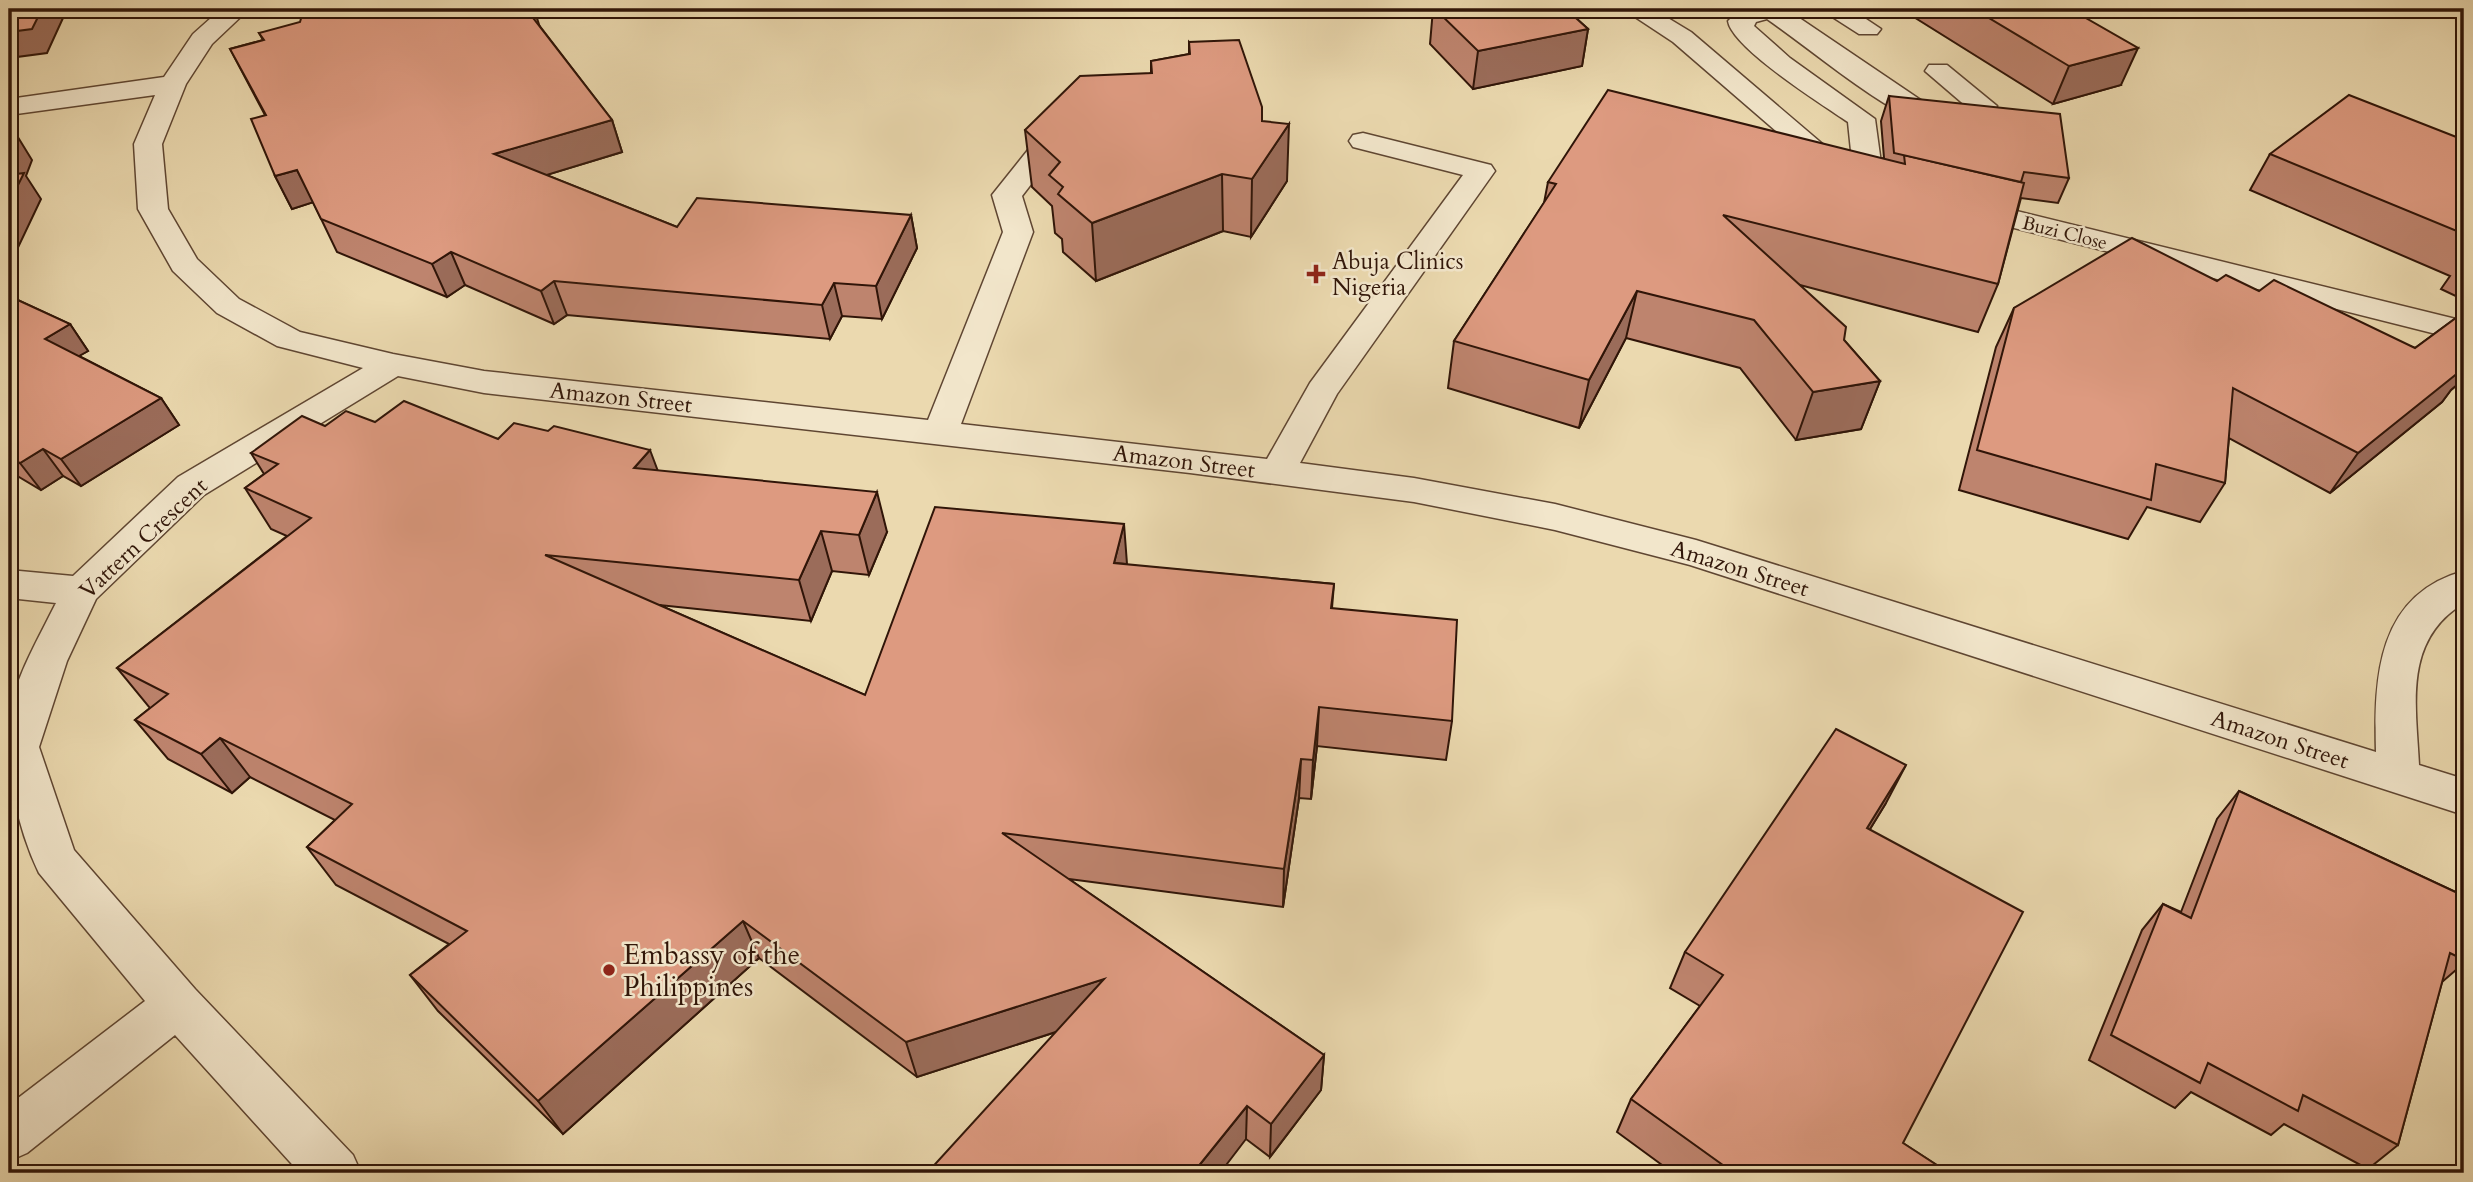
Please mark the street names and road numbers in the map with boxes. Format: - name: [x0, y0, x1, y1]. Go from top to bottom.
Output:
- street label: Buzi Close: [2019, 210, 2110, 256]
- street label: Amazon Street: [548, 375, 694, 420]
- street label: Amazon Street: [1111, 437, 1257, 486]
- street label: Vattern Crescent: [72, 471, 214, 606]
- street label: Amazon Street: [1667, 533, 1813, 604]
- street label: Amazon Street: [2207, 703, 2353, 776]

